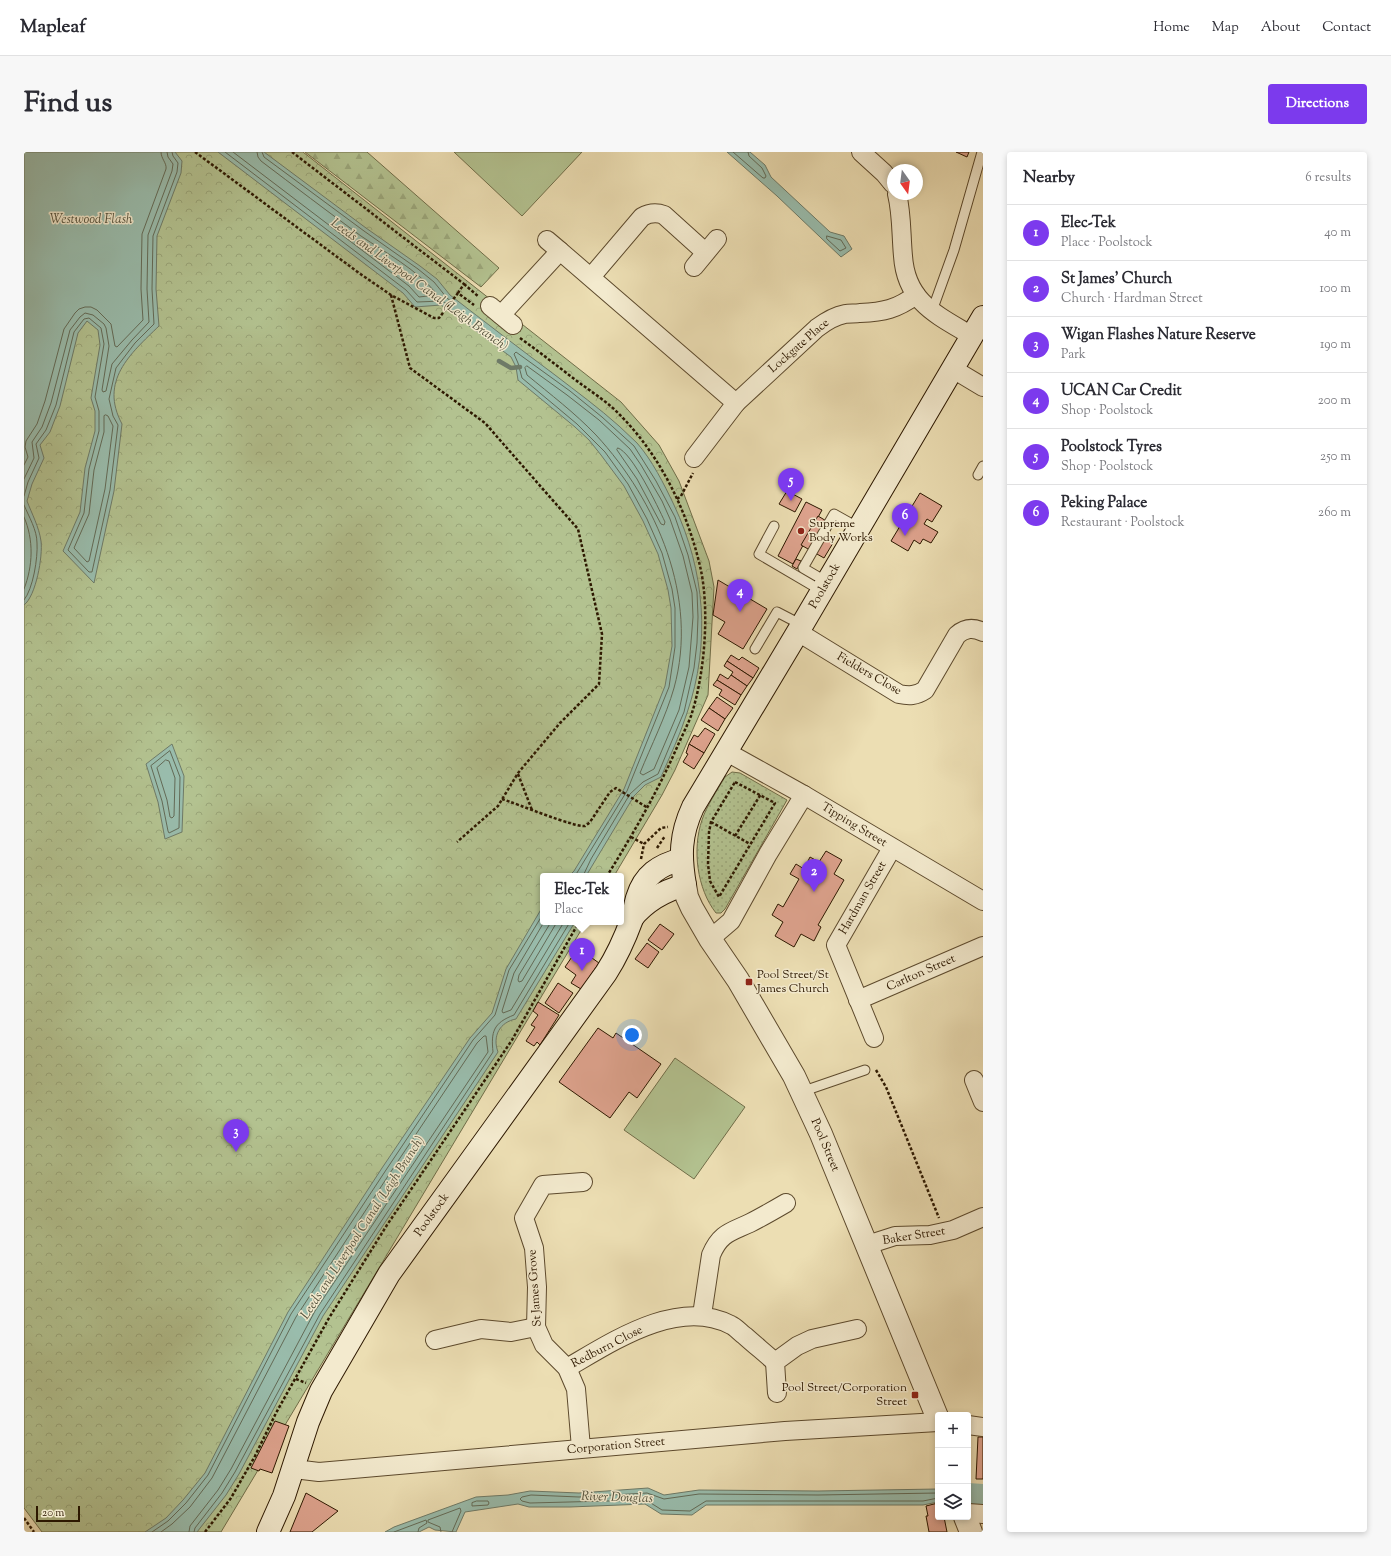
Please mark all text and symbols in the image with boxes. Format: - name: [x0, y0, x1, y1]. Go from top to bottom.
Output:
- text: Mapleaf: [20, 14, 86, 41]
- text: Home: [1153, 18, 1190, 38]
- text: Map: [1212, 18, 1239, 38]
- text: About: [1261, 18, 1300, 38]
- text: Contact: [1322, 18, 1371, 38]
- text: Find us: [24, 84, 112, 124]
- button: Directions: [1268, 84, 1367, 124]
- north arrow: [887, 164, 923, 200]
- text: Nearby: [1023, 166, 1075, 190]
- text: 6 results: [1305, 169, 1351, 187]
- water label: Westwood Flash: [50, 211, 133, 229]
- text: Elec-Tek: [1061, 213, 1116, 234]
- water label: Leeds and Liverpool Canal (Leigh Branch): [327, 214, 511, 356]
- text: 1: [1034, 224, 1038, 242]
- text: 40 m: [1324, 224, 1351, 242]
- text: Place · Poolstock: [1061, 234, 1153, 252]
- text: St James' Church: [1061, 269, 1172, 290]
- text: 2: [1033, 280, 1039, 298]
- text: 100 m: [1319, 280, 1351, 298]
- text: Church · Hardman Street: [1061, 290, 1203, 308]
- street label: Lockgate Place: [765, 314, 834, 378]
- text: Wigan Flashes Nature Reserve: [1061, 325, 1256, 346]
- text: 3: [1033, 336, 1039, 354]
- text: 190 m: [1320, 336, 1351, 354]
- text: Park: [1061, 346, 1086, 364]
- text: UCAN Car Credit: [1061, 381, 1182, 402]
- text: 4: [1033, 392, 1039, 410]
- text: 200 m: [1318, 392, 1351, 410]
- text: Shop · Poolstock: [1061, 402, 1153, 420]
- text: Poolstock Tyres: [1061, 437, 1162, 458]
- text: 5: [1034, 448, 1038, 466]
- text: 250 m: [1320, 448, 1351, 466]
- text: Shop · Poolstock: [1061, 458, 1153, 476]
- pin: 5: [778, 468, 804, 501]
- text: Peking Palace: [1061, 493, 1147, 514]
- pin: 6: [892, 503, 918, 536]
- text: 6: [1033, 504, 1039, 522]
- text: 260 m: [1318, 504, 1351, 522]
- text: Restaurant · Poolstock: [1061, 514, 1185, 532]
- place label: Supreme Body Works: [809, 515, 873, 547]
- marker: Supreme Body Works: [796, 526, 806, 536]
- street label: Poolstock: [805, 559, 846, 612]
- pin: 4: [727, 579, 753, 612]
- street label: Fielders Close: [833, 648, 905, 700]
- street label: Tipping Street: [818, 798, 890, 852]
- street label: Hardman Street: [835, 858, 891, 938]
- pin: 2: [801, 859, 827, 892]
- popup: [540, 873, 624, 925]
- text: Elec-Tek: [555, 880, 609, 901]
- text: Place: [555, 901, 583, 919]
- pin: 1: [569, 938, 595, 971]
- street label: Carlton Street: [884, 950, 958, 996]
- place label: Pool Street/St James Church: [756, 966, 829, 998]
- marker: Pool Street/St James Church: [744, 977, 754, 987]
- your location: [622, 1025, 642, 1045]
- street label: Pool Street: [806, 1116, 844, 1174]
- pin: 3: [223, 1119, 249, 1152]
- water label: Leeds and Liverpool Canal (Leigh Branch): [297, 1133, 429, 1323]
- street label: Poolstock: [410, 1189, 454, 1241]
- street label: Baker Street: [881, 1222, 947, 1250]
- street label: St James Grove: [523, 1248, 547, 1327]
- street label: Redburn Close: [568, 1321, 646, 1373]
- place label: Pool Street/Corporation Street: [782, 1379, 907, 1411]
- marker: Pool Street/Corporation Street: [910, 1390, 920, 1400]
- map controls: [935, 1412, 971, 1520]
- button: +: [935, 1412, 971, 1448]
- street label: Corporation Street: [566, 1433, 666, 1459]
- button: −: [935, 1448, 971, 1484]
- button: layers: [935, 1484, 971, 1520]
- water label: River Douglas: [581, 1488, 653, 1508]
- scale bar: [36, 1504, 80, 1523]
- text: 20 m: [42, 1505, 64, 1521]

